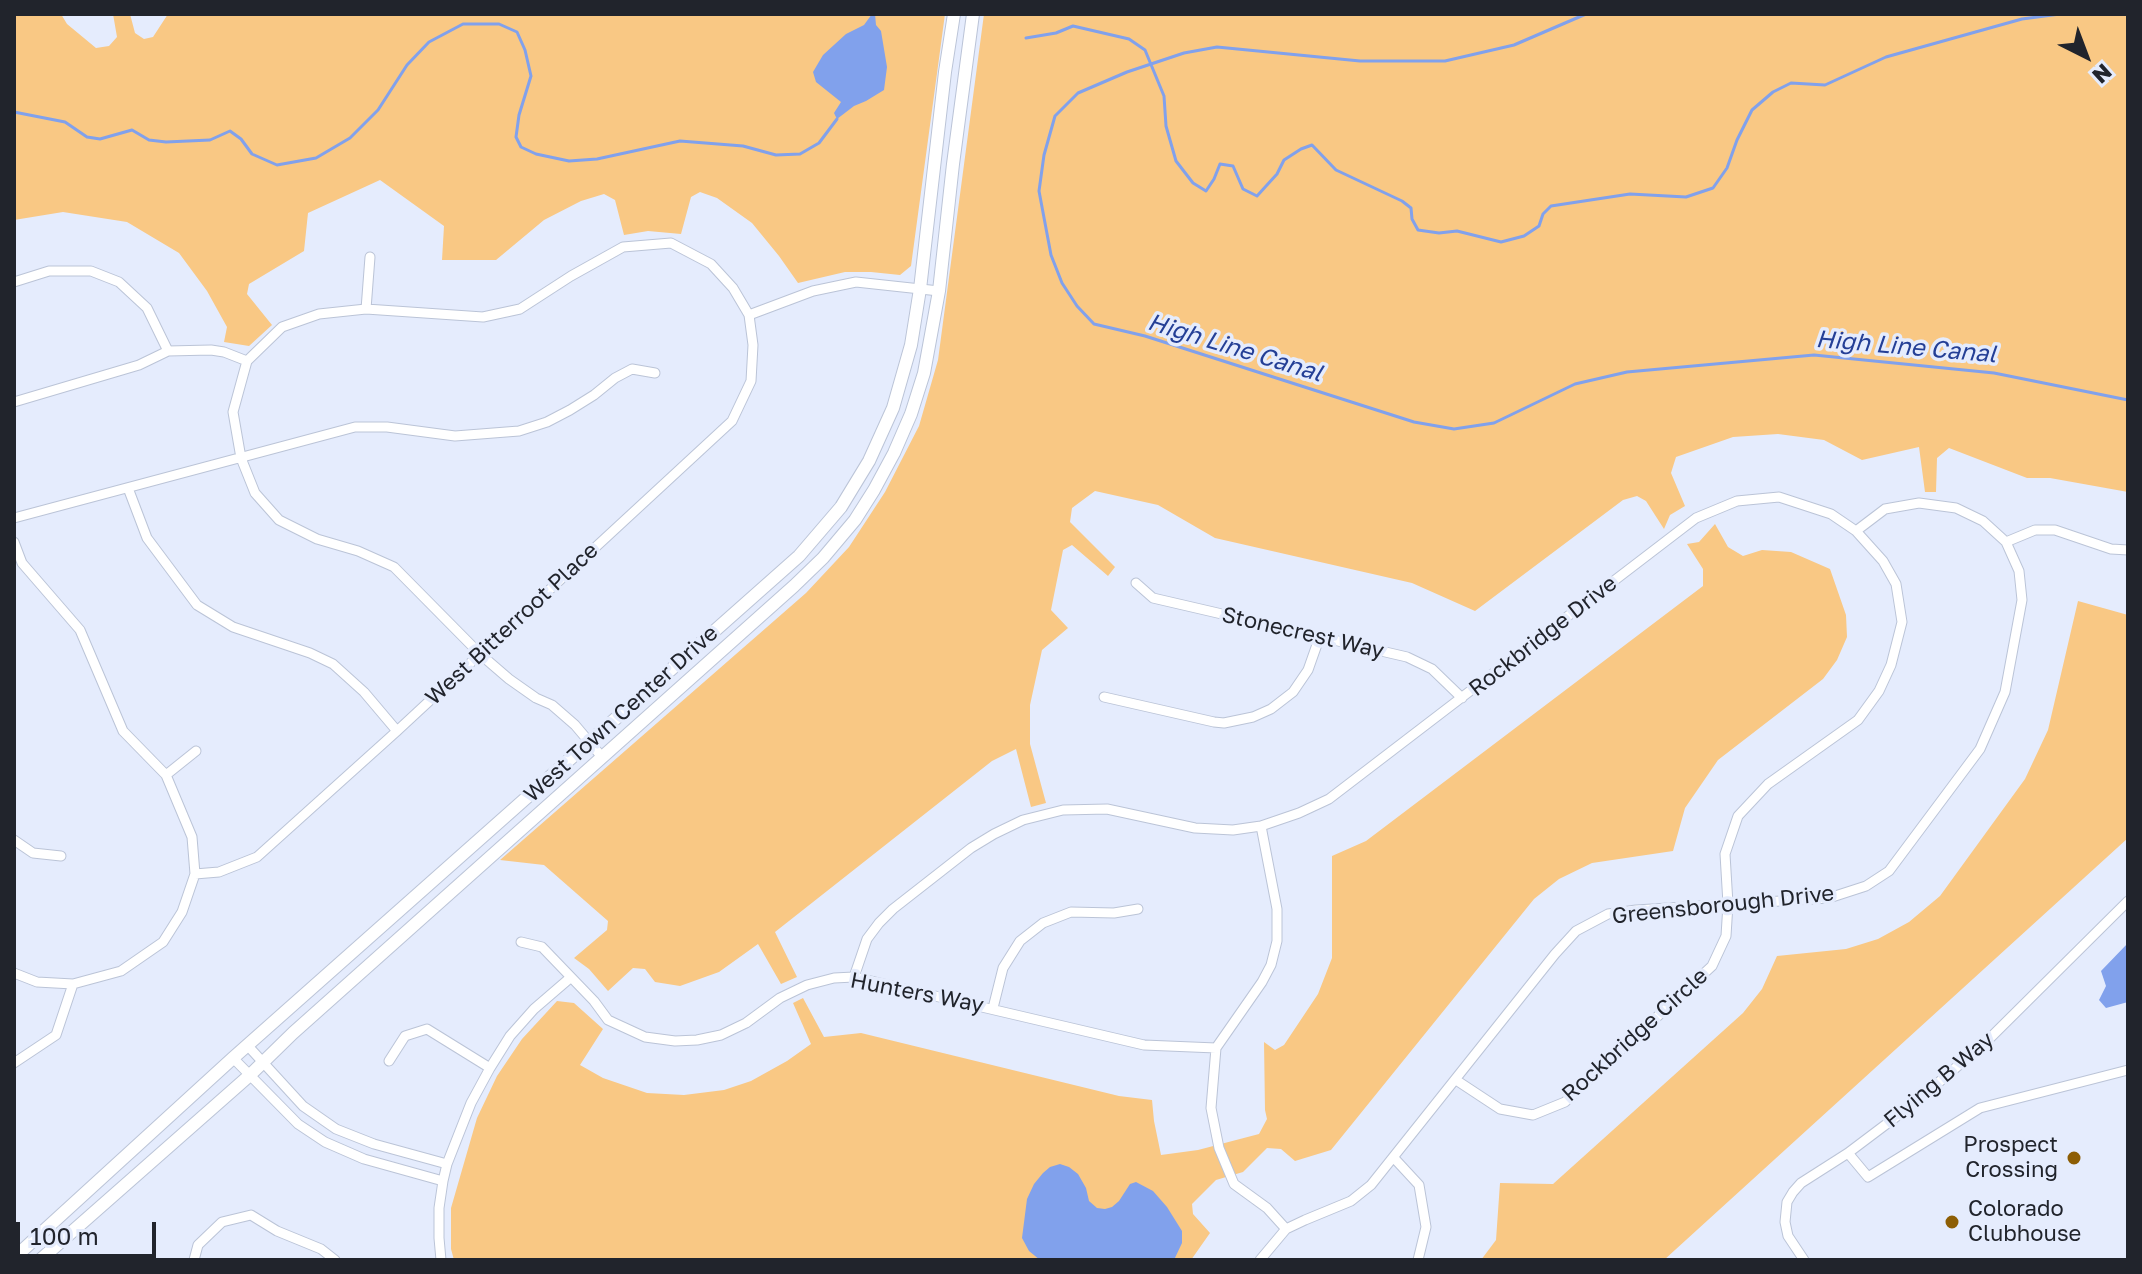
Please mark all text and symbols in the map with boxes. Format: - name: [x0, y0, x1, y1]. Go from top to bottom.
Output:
- north arrow: [2046, 16, 2126, 96]
- text: N: [2087, 59, 2118, 90]
- water label: High Line Canal: [1144, 308, 1326, 388]
- water label: High Line Canal: [1815, 325, 1997, 369]
- street label: West Bitterroot Place: [420, 537, 604, 711]
- street label: Rockbridge Drive: [1464, 570, 1622, 702]
- street label: Stonecrest Way: [1219, 602, 1387, 664]
- street label: West Town Center Drive: [519, 620, 723, 808]
- street label: Greensborough Drive: [1611, 880, 1835, 930]
- street label: Rockbridge Circle: [1557, 963, 1713, 1107]
- street label: Hunters Way: [848, 967, 986, 1019]
- street label: Flying B Way: [1879, 1026, 1999, 1134]
- place label: Prospect Crossing: [1963, 1132, 2058, 1184]
- marker: Prospect Crossing: [2065, 1149, 2083, 1167]
- place label: Colorado Clubhouse: [1968, 1196, 2081, 1248]
- scale bar: [20, 1206, 160, 1256]
- marker: Colorado Clubhouse: [1943, 1213, 1961, 1231]
- text: 100 m: [30, 1221, 99, 1250]

